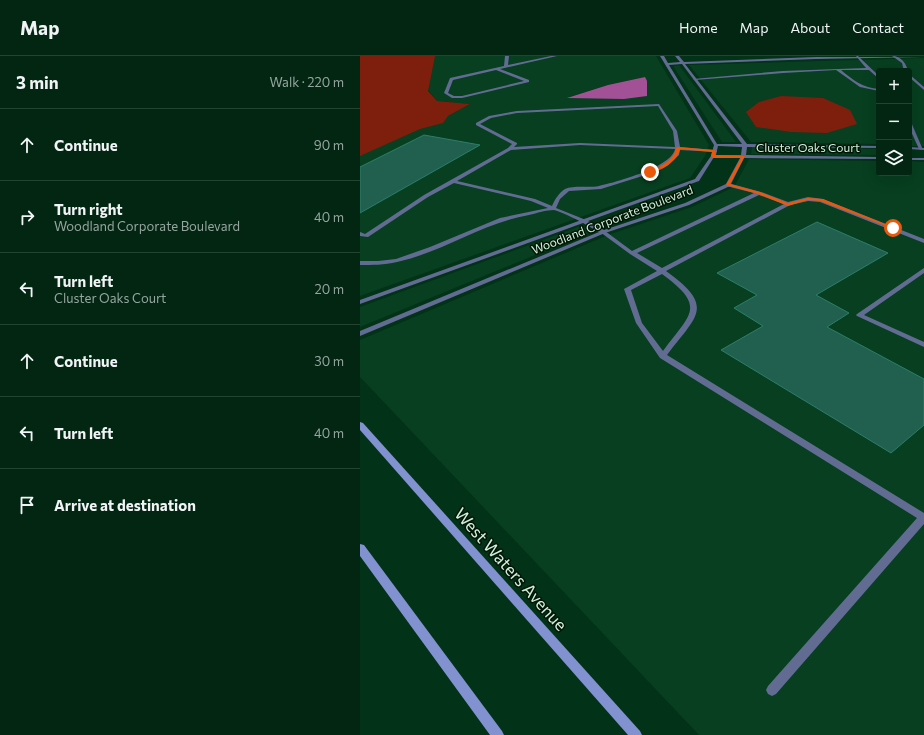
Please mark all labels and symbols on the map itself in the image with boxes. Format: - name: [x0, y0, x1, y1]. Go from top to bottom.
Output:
- street label: Cluster Oaks Court: [756, 140, 860, 154]
- route end: [641, 163, 659, 181]
- street label: Woodland Corporate Boulevard: [529, 182, 695, 256]
- route start: [884, 219, 902, 237]
- street label: West Waters Avenue: [450, 503, 572, 635]

